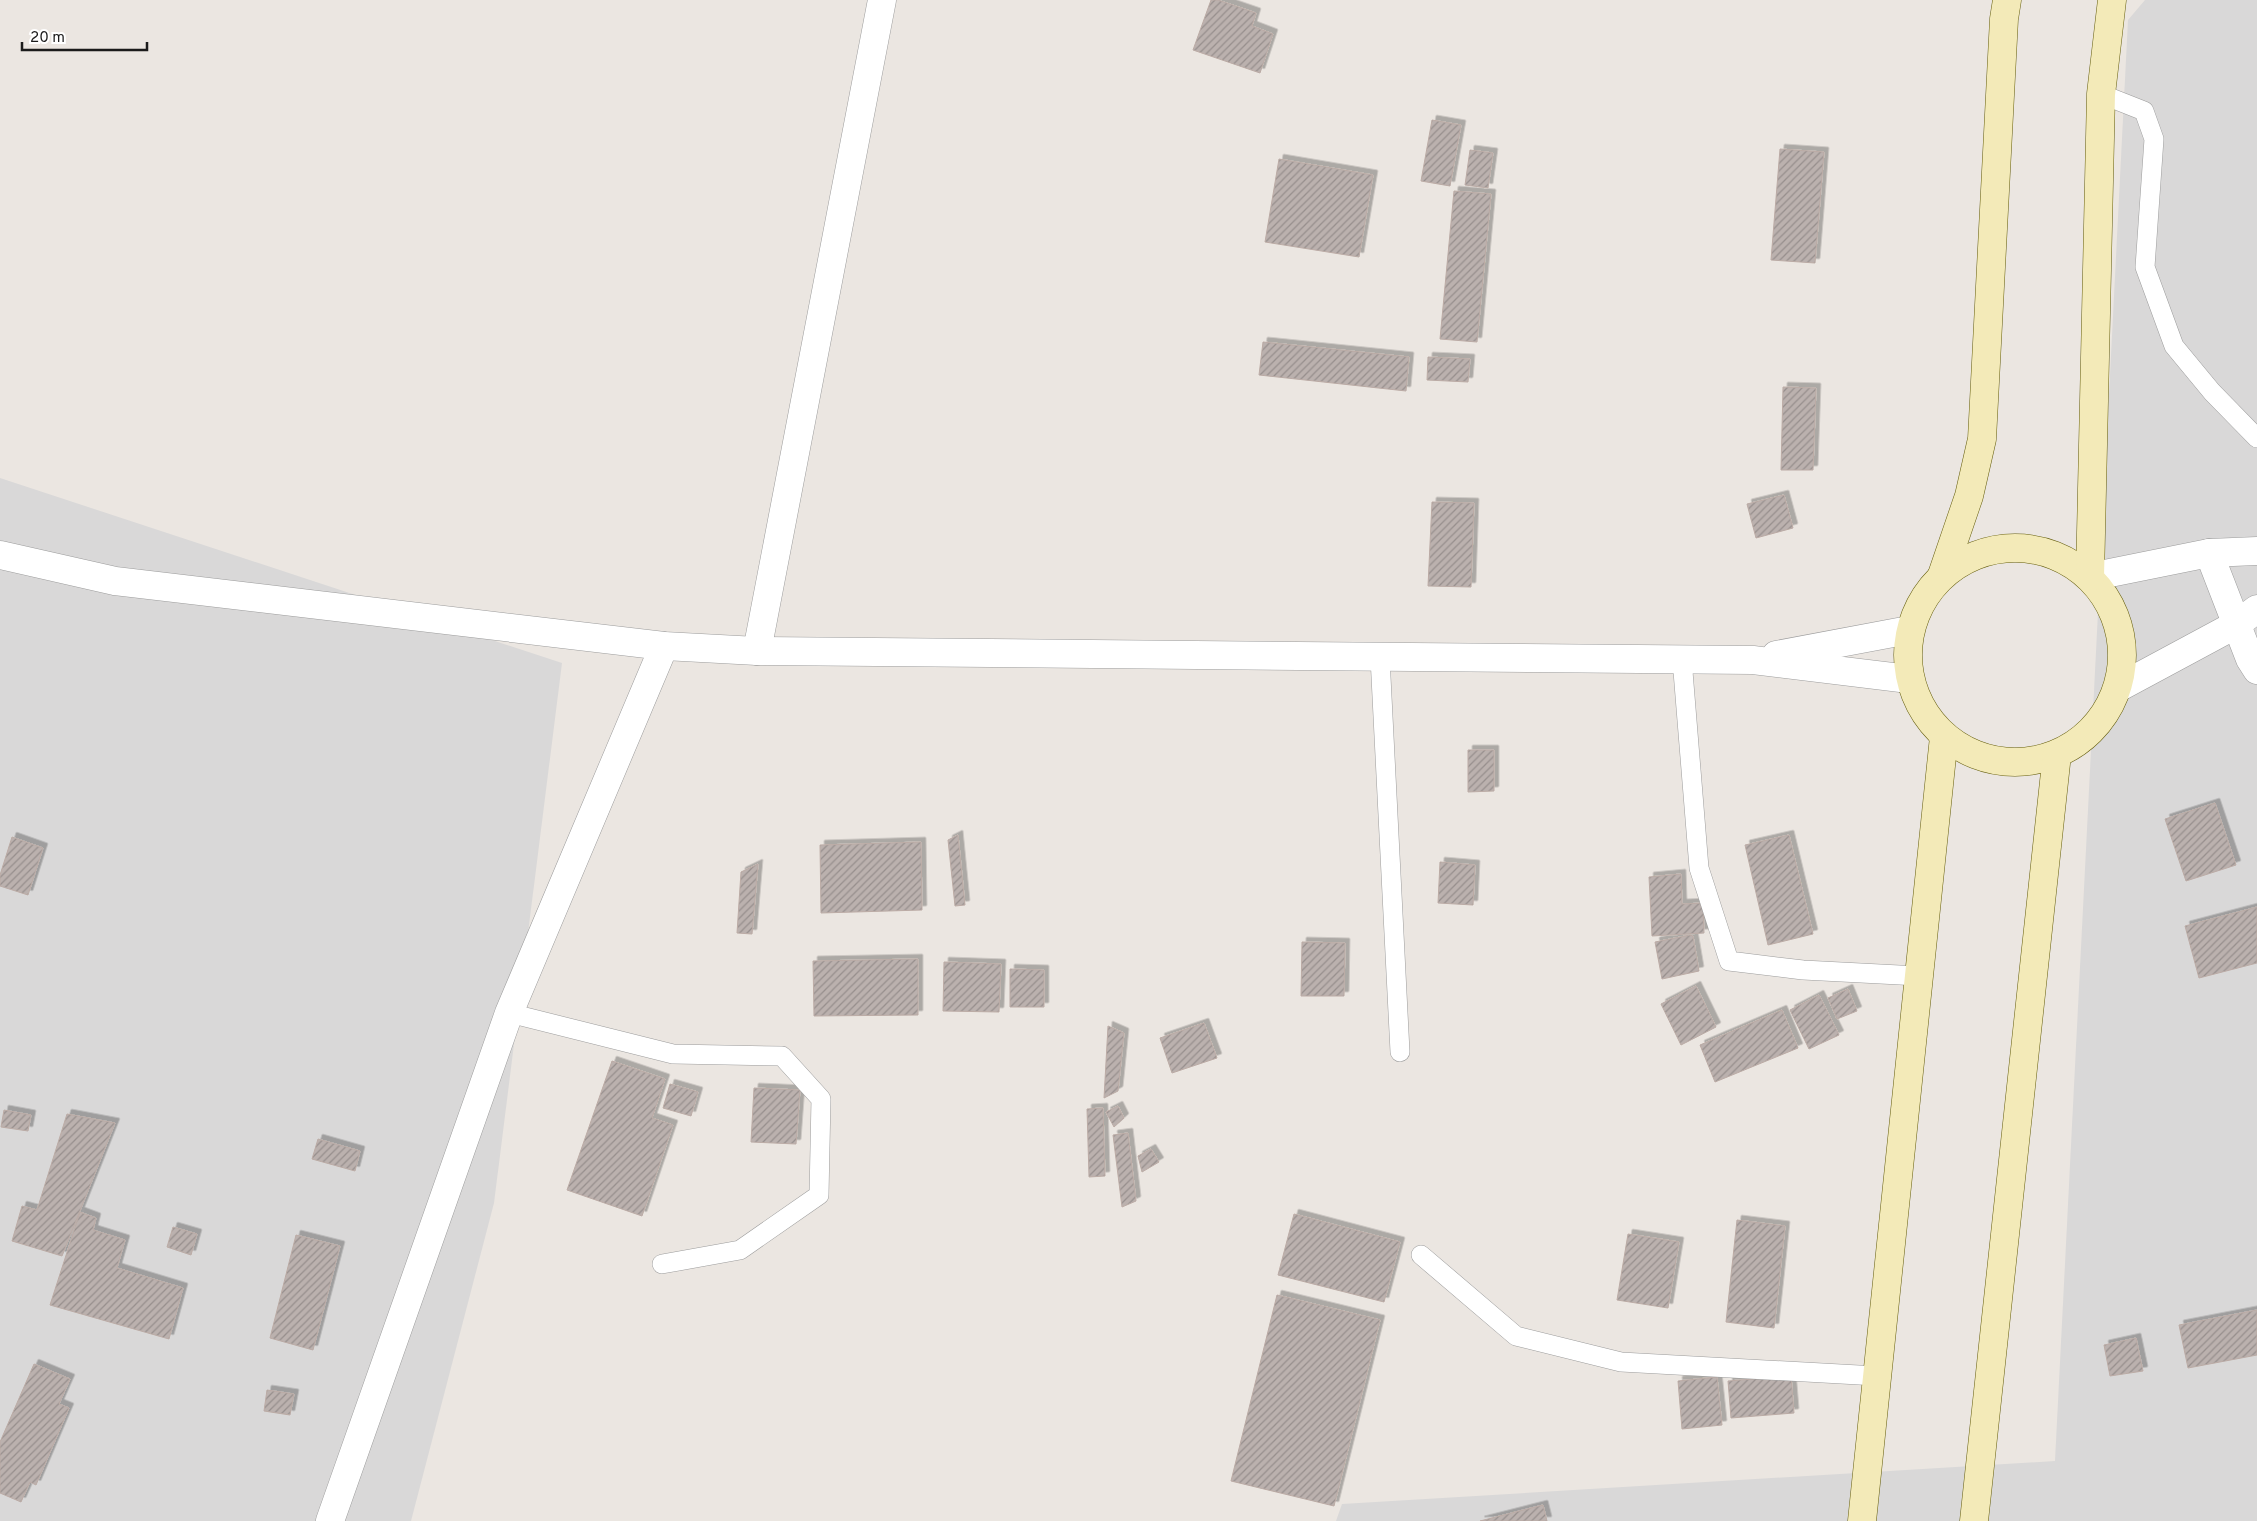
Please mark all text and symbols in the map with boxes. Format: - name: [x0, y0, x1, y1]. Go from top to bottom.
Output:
- scale bar: [22, 20, 148, 52]
- text: 20 m: [30, 29, 65, 48]

